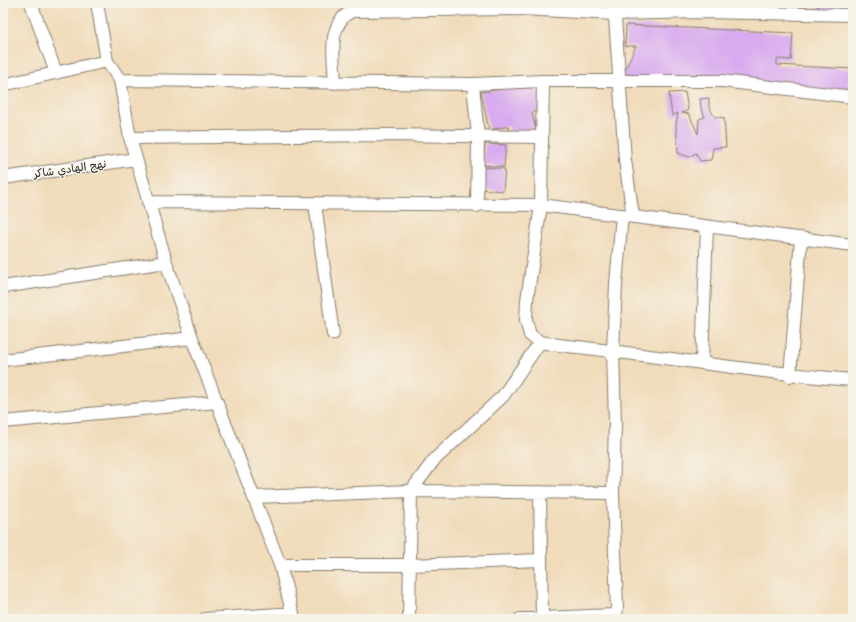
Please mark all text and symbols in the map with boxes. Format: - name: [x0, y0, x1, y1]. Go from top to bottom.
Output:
- street label: نهج الهادي شاكر: [32, 156, 107, 183]

